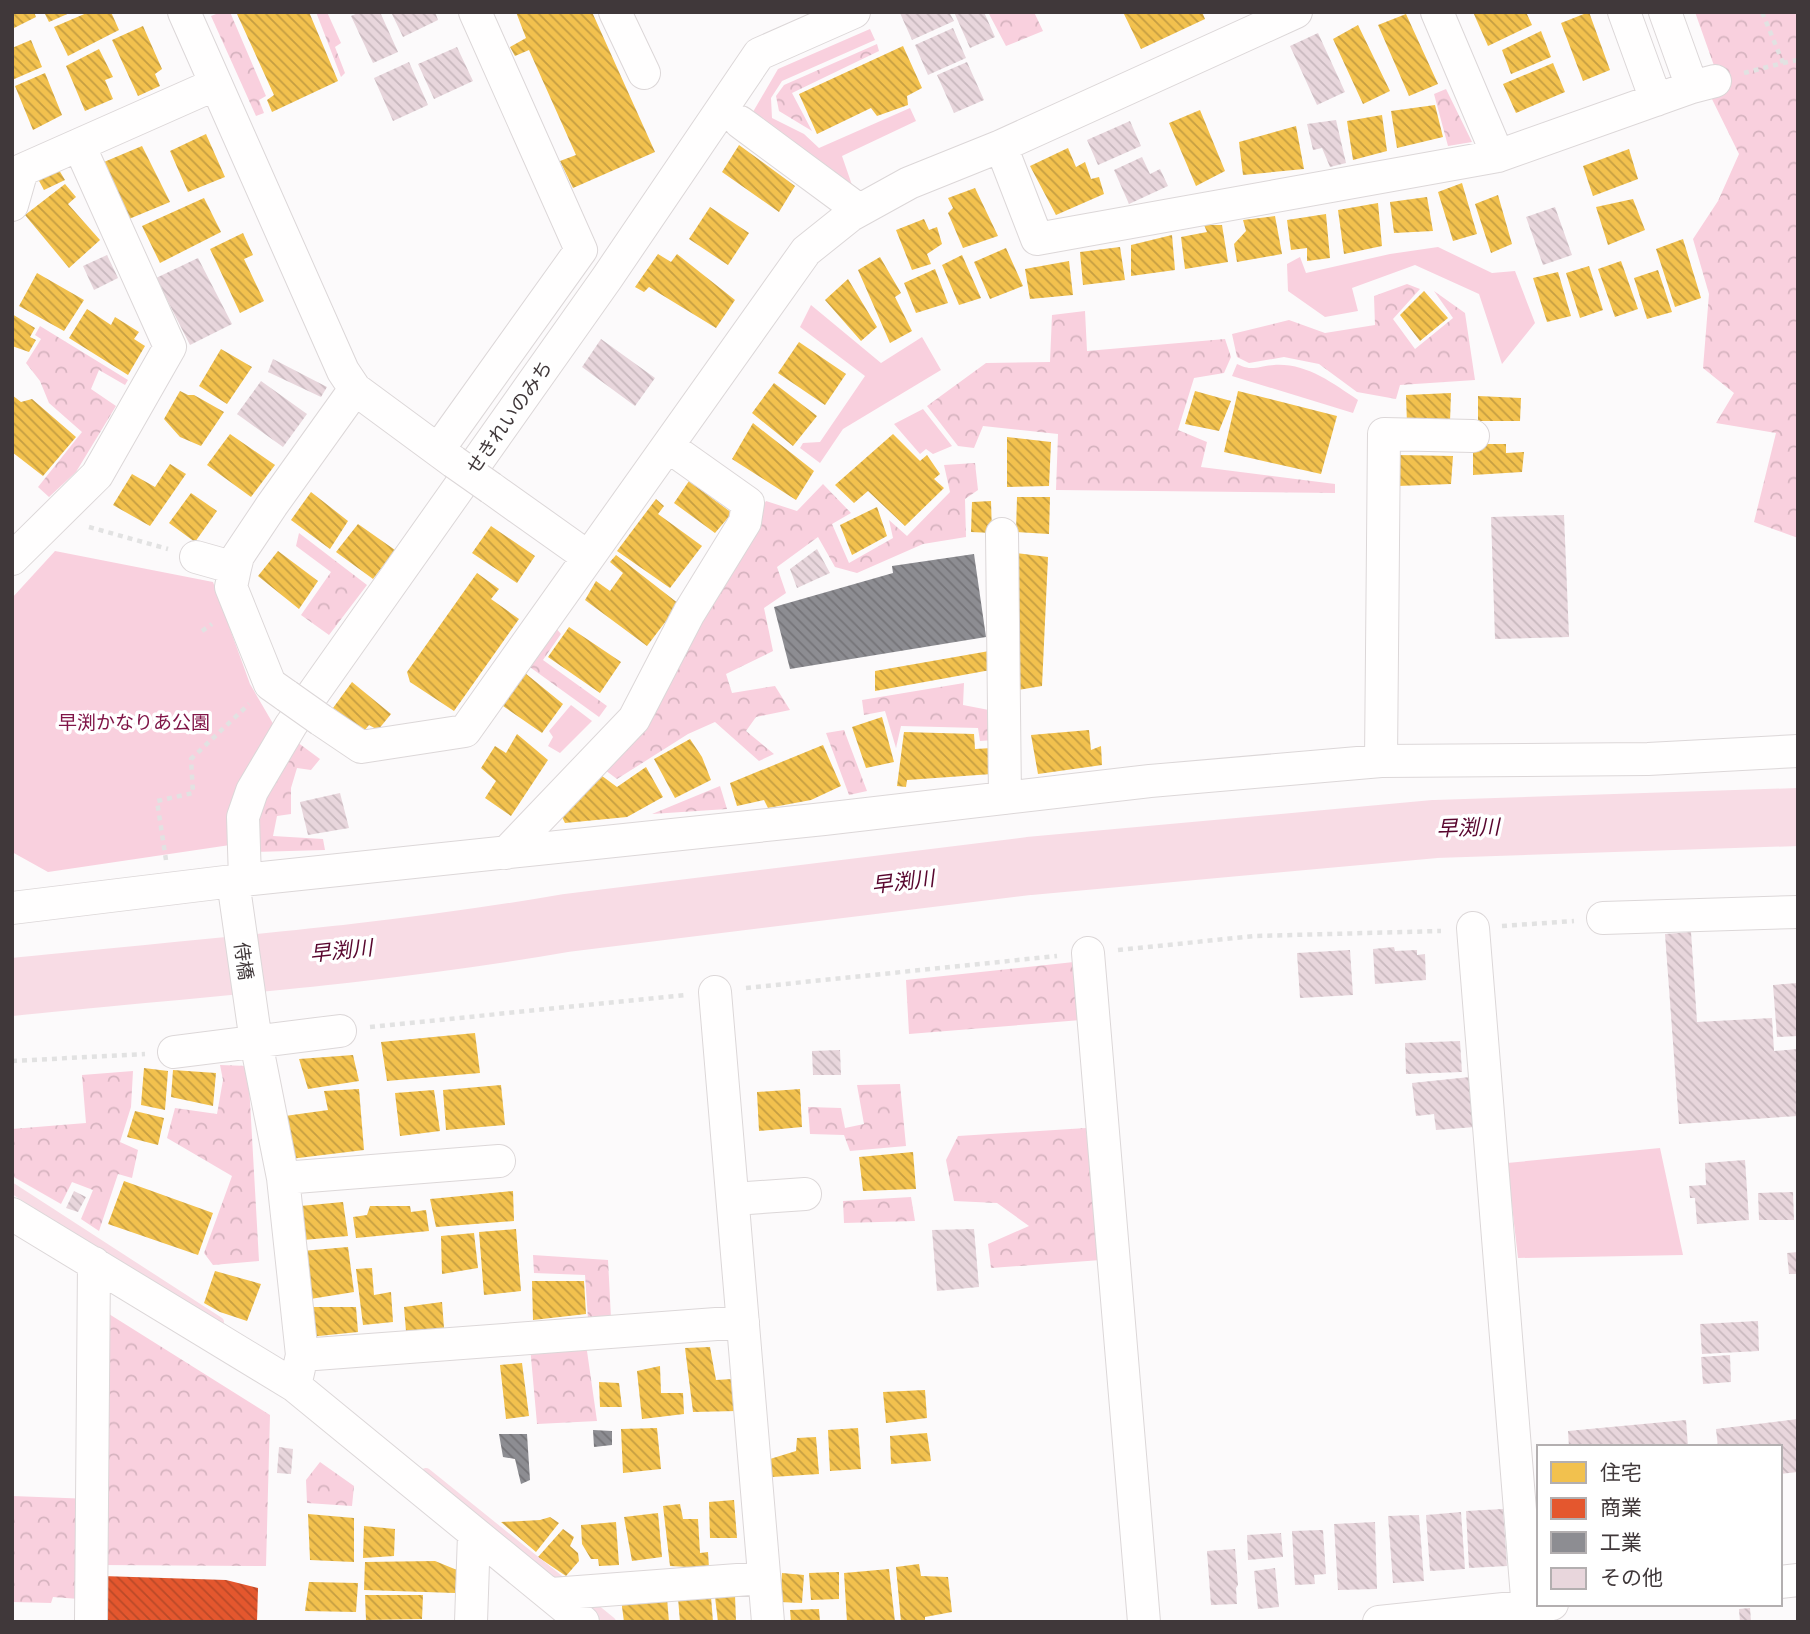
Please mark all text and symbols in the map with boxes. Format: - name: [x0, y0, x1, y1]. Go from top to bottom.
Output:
- street label: せきれいのみち: [461, 356, 556, 478]
- park label: 早渕かなりあ公園: [58, 710, 210, 733]
- water label: 早渕川: [1436, 813, 1502, 840]
- water label: 早渕川: [870, 864, 938, 897]
- water label: 早渕川: [308, 934, 375, 965]
- street label: 侍橋: [230, 941, 259, 981]
- legend: [1537, 1445, 1782, 1606]
- text: 住宅: [1600, 1459, 1642, 1484]
- text: 商業: [1600, 1494, 1642, 1519]
- text: 工業: [1600, 1529, 1642, 1554]
- text: その他: [1600, 1564, 1663, 1589]

